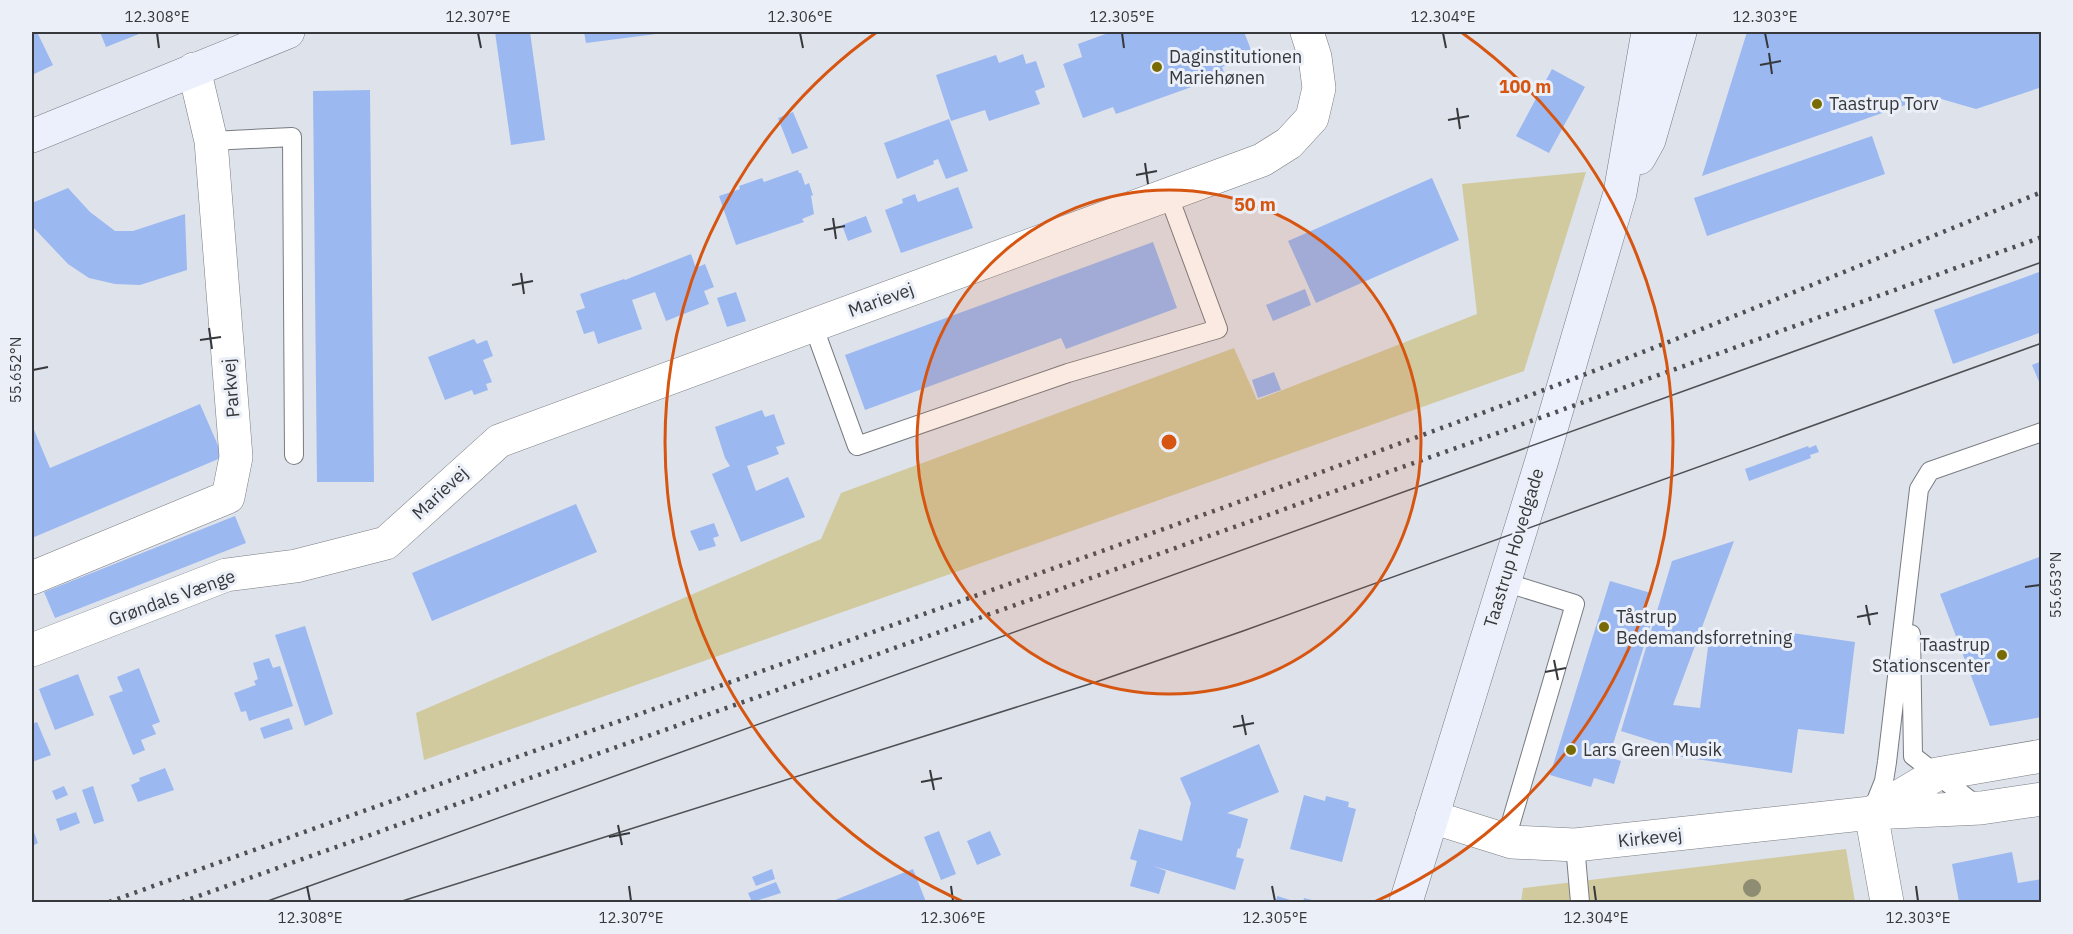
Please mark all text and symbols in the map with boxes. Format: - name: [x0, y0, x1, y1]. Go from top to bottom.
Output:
- text: 12.308°E: [125, 7, 189, 26]
- text: 12.307°E: [446, 7, 510, 26]
- text: 12.306°E: [768, 7, 832, 26]
- text: 12.305°E: [1090, 7, 1154, 26]
- text: 12.304°E: [1411, 7, 1475, 26]
- text: 12.303°E: [1733, 7, 1797, 26]
- place label: Daginstitutionen Mariehønen: [1169, 45, 1302, 89]
- marker: Daginstitutionen Mariehønen: [1150, 60, 1164, 74]
- text: 100 m: [1499, 75, 1551, 98]
- place label: Taastrup Torv: [1829, 92, 1939, 115]
- marker: Taastrup Torv: [1810, 97, 1824, 111]
- text: 50 m: [1234, 193, 1276, 216]
- street label: Marievej: [845, 277, 917, 322]
- text: 55.652°N: [6, 337, 25, 403]
- street label: Parkvej: [216, 358, 245, 419]
- centre of rings: [1159, 432, 1179, 452]
- street label: Marievej: [407, 461, 472, 524]
- street label: Taastrup Hovedgade: [1478, 465, 1549, 631]
- text: 55.653°N: [2046, 552, 2065, 618]
- street label: Grøndals Vænge: [105, 564, 238, 631]
- place label: Tåstrup Bedemandsforretning: [1616, 605, 1793, 649]
- marker: Tåstrup Bedemandsforretning: [1597, 620, 1611, 634]
- place label: Taastrup Stationscenter: [1872, 633, 1990, 677]
- marker: Taastrup Stationscenter: [1995, 648, 2009, 662]
- place label: Lars Green Musik: [1583, 738, 1723, 761]
- marker: Lars Green Musik: [1564, 743, 1578, 757]
- street label: Kirkevej: [1617, 823, 1683, 852]
- text: 12.308°E: [278, 908, 342, 927]
- text: 12.307°E: [599, 908, 663, 927]
- text: 12.306°E: [921, 908, 985, 927]
- text: 12.305°E: [1243, 908, 1307, 927]
- text: 12.304°E: [1564, 908, 1628, 927]
- text: 12.303°E: [1886, 908, 1950, 927]

